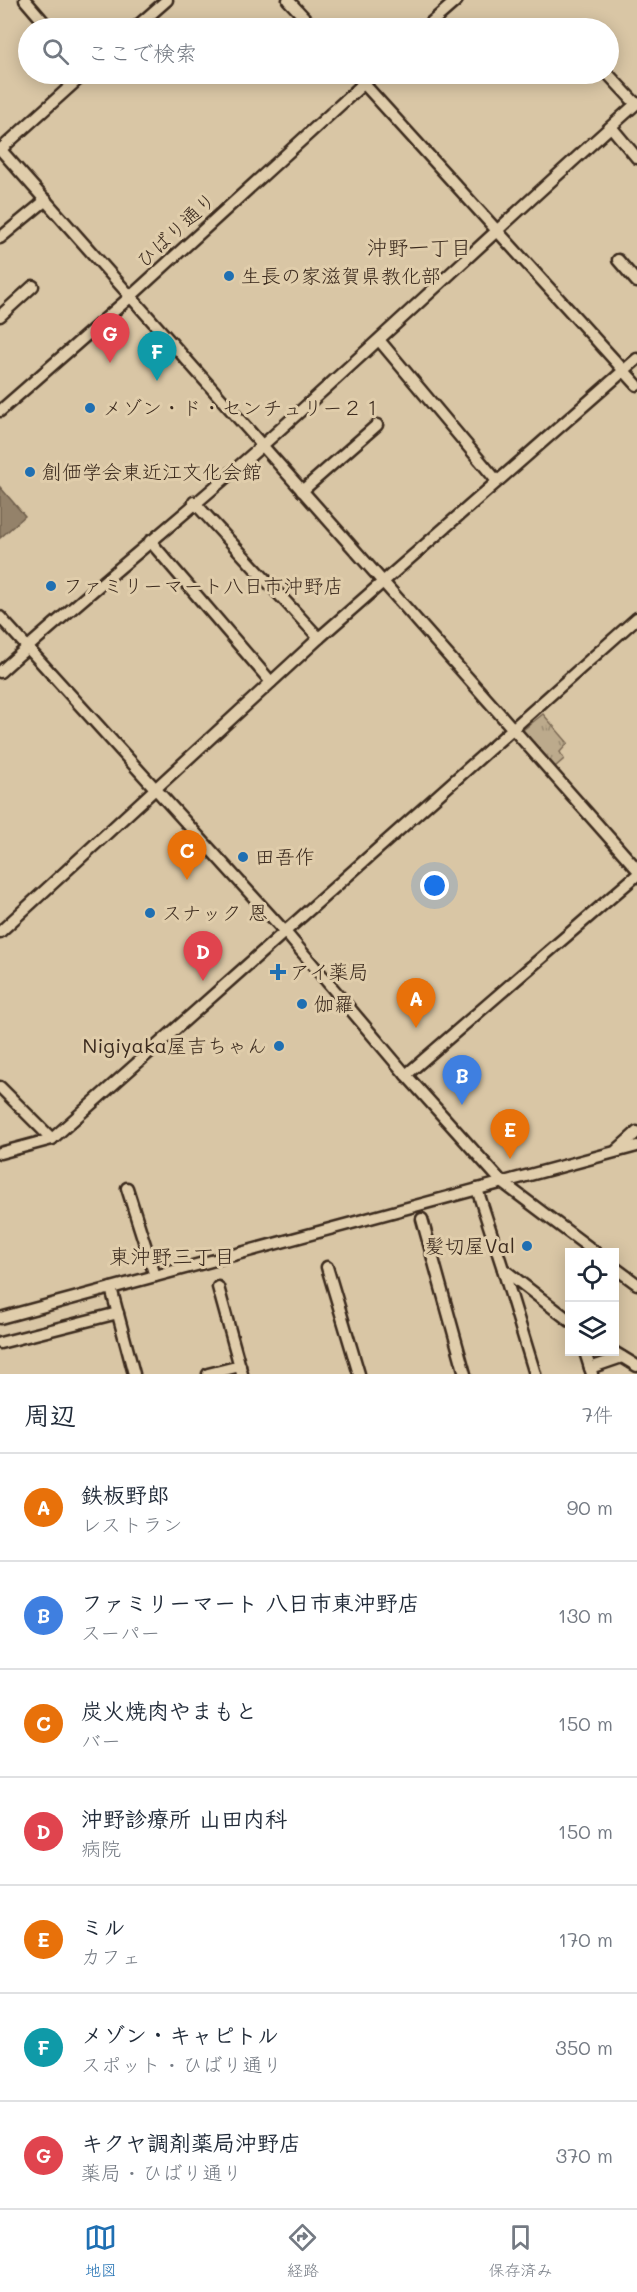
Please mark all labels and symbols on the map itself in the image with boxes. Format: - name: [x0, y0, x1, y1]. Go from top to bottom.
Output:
- street label: ひばり通り: [130, 186, 221, 273]
- district label: 沖野一丁目: [367, 233, 472, 260]
- place label: 生長の家滋賀県教化部: [241, 262, 441, 288]
- marker: 生長の家滋賀県教化部: [222, 269, 236, 283]
- pin: G: [90, 314, 130, 363]
- pin: F: [138, 332, 176, 381]
- place label: メゾン・ド・センチュリー２１: [102, 394, 382, 420]
- marker: メゾン・ド・センチュリー２１: [83, 401, 97, 415]
- place label: 創価学会東近江文化会館: [42, 458, 262, 484]
- marker: 創価学会東近江文化会館: [23, 465, 37, 479]
- place label: ファミリーマート八日市沖野店: [63, 572, 343, 598]
- marker: ファミリーマート八日市沖野店: [44, 579, 58, 593]
- pin: C: [168, 830, 207, 880]
- place label: 田吾作: [255, 843, 315, 869]
- marker: 田吾作: [236, 850, 250, 864]
- your location: [420, 871, 449, 900]
- place label: スナック 恩: [162, 899, 268, 925]
- marker: スナック 恩: [143, 906, 157, 920]
- pin: D: [184, 932, 222, 981]
- place label: アイ薬局: [290, 958, 369, 984]
- marker: アイ薬局: [271, 965, 285, 979]
- pin: A: [396, 978, 436, 1028]
- place label: 伽羅: [314, 990, 354, 1016]
- marker: 伽羅: [295, 997, 309, 1011]
- place label: Nigiyaka屋吉ちゃん: [82, 1032, 267, 1058]
- marker: Nigiyaka屋吉ちゃん: [272, 1039, 286, 1053]
- pin: B: [442, 1056, 482, 1105]
- pin: E: [490, 1110, 530, 1159]
- place label: 髪切屋Val: [425, 1232, 515, 1258]
- marker: 髪切屋Val: [520, 1239, 534, 1253]
- district label: 東沖野三丁目: [109, 1242, 235, 1269]

